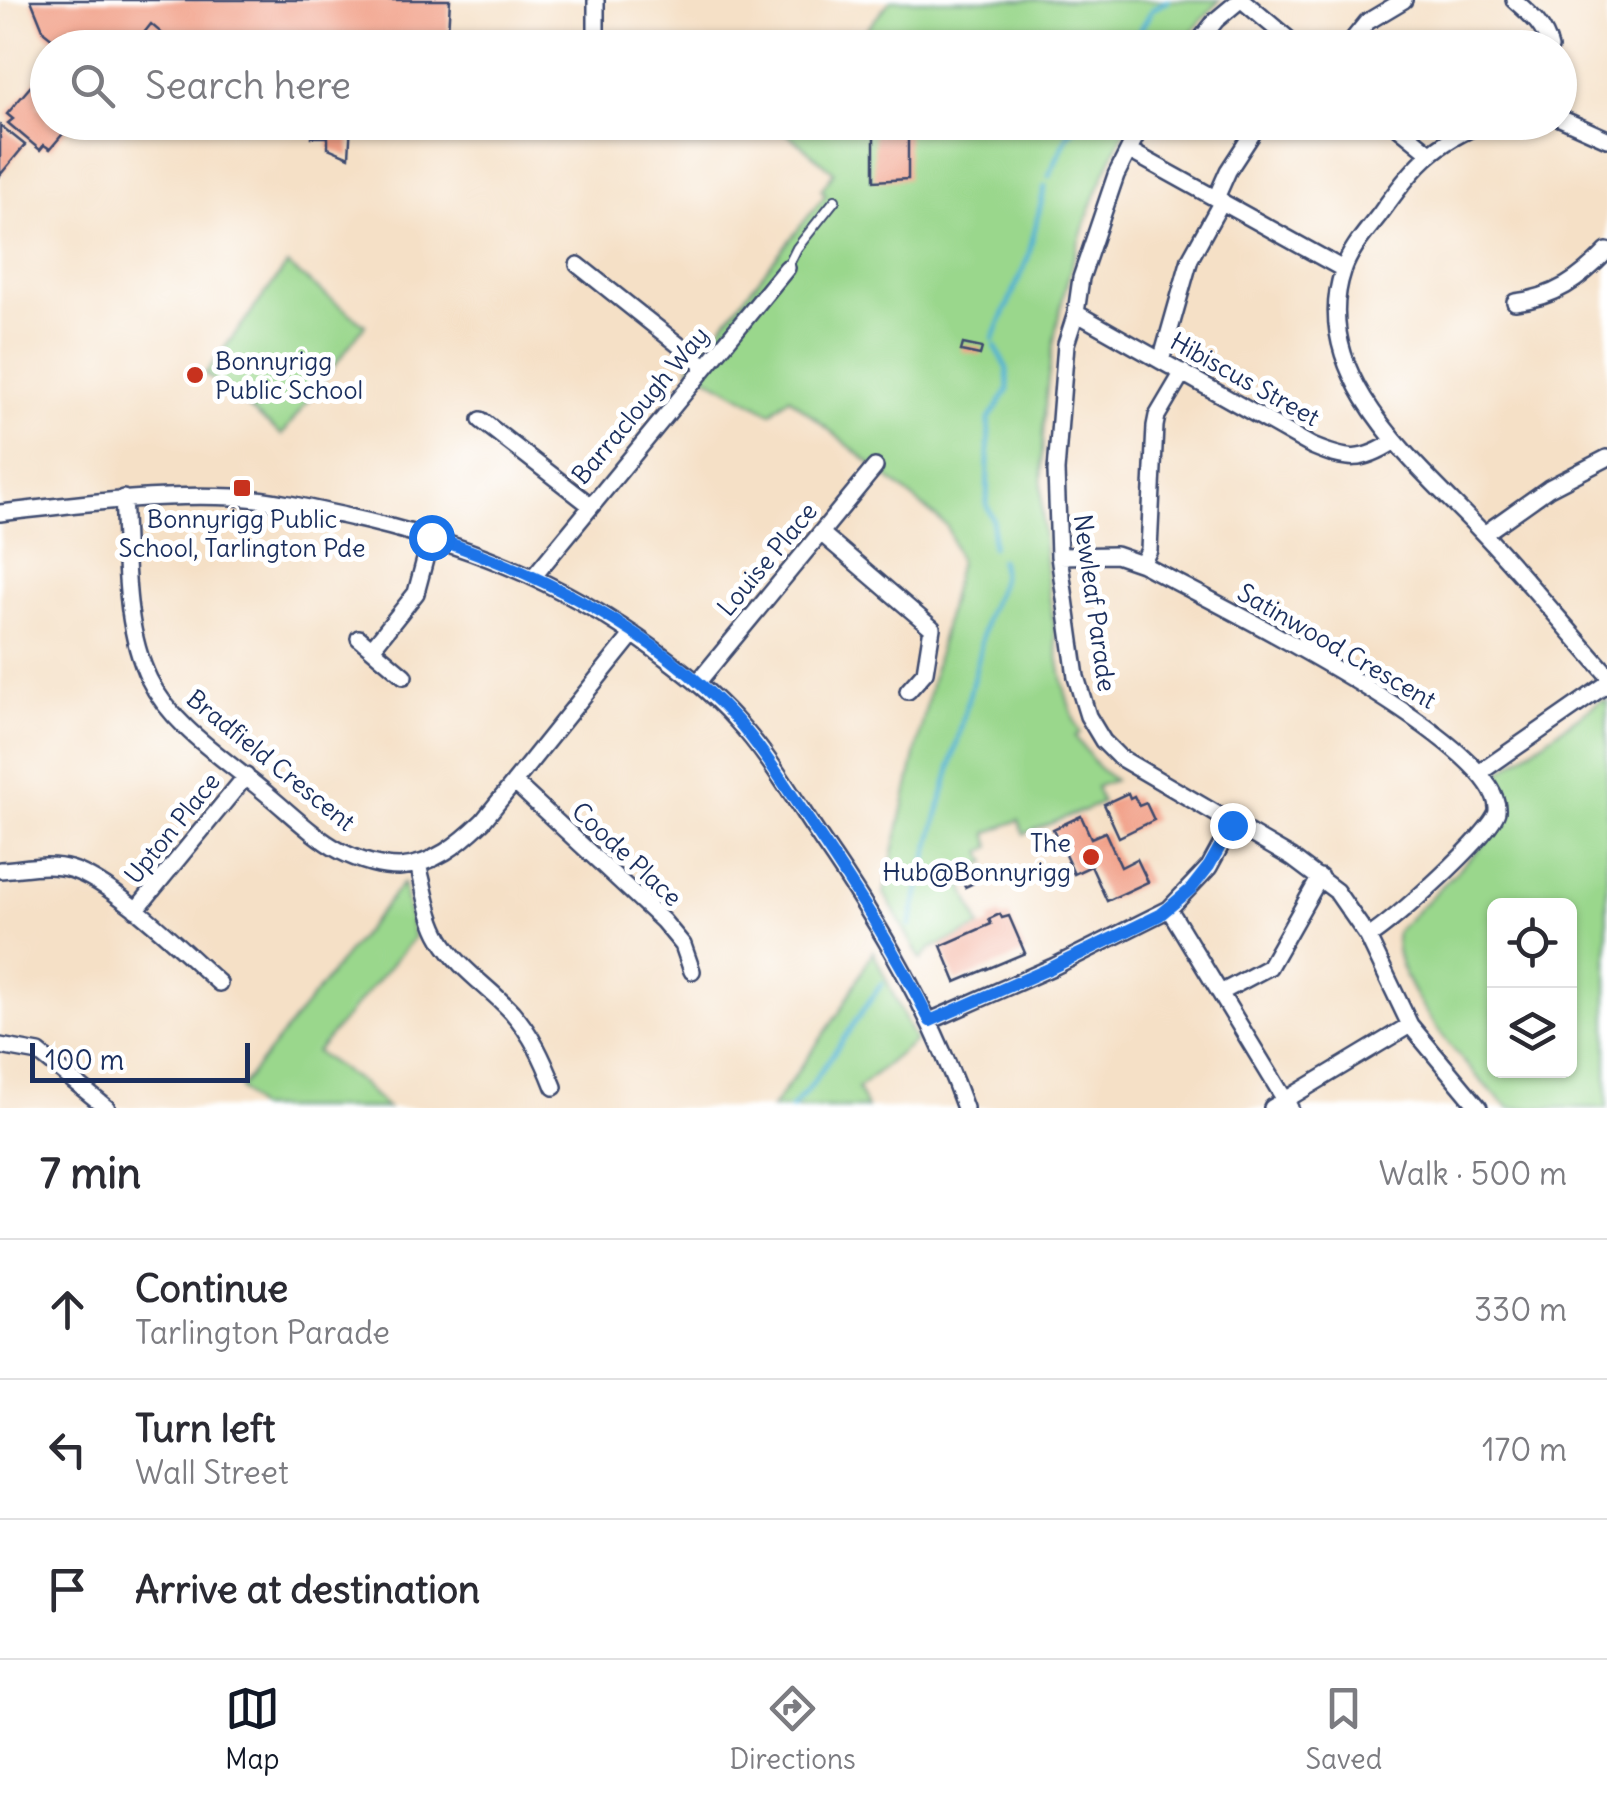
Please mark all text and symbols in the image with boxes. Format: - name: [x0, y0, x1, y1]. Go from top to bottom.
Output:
- search box: [30, 30, 1577, 140]
- icon: search: [65, 58, 120, 113]
- text: Search here: [145, 62, 351, 109]
- street label: Barraclough Way: [565, 319, 715, 491]
- street label: Hibiscus Street: [1165, 325, 1325, 433]
- place label: Bonnyrigg Public School: [215, 345, 363, 406]
- marker: Bonnyrigg Public School: [184, 364, 206, 386]
- marker: Bonnyrigg Public School, Tarlington Pde: [231, 477, 253, 499]
- street label: Louise Place: [710, 496, 824, 622]
- place label: Bonnyrigg Public School, Tarlington Pde: [119, 503, 365, 564]
- street label: Newleaf Parade: [1067, 512, 1123, 694]
- route start: [409, 515, 455, 561]
- street label: Satinwood Crescent: [1232, 576, 1442, 716]
- street label: Bradfield Crescent: [180, 682, 362, 838]
- street label: Upton Place: [117, 766, 227, 890]
- street label: Coode Place: [565, 795, 689, 913]
- route end: [1210, 803, 1256, 849]
- place label: The Hub@Bonnyrigg: [882, 827, 1071, 888]
- marker: The Hub@Bonnyrigg: [1080, 846, 1102, 868]
- map controls: [1487, 898, 1577, 1078]
- button: locate: [1487, 898, 1577, 988]
- button: layers: [1487, 988, 1577, 1078]
- scale bar: [30, 1038, 250, 1082]
- text: 100 m: [45, 1042, 124, 1078]
- text: 7 min: [40, 1147, 141, 1199]
- text: Walk · 500 m: [1379, 1153, 1567, 1194]
- text: Continue: [135, 1265, 288, 1312]
- icon: ahead: [40, 1282, 95, 1337]
- text: 330 m: [1474, 1289, 1567, 1330]
- text: Tarlington Parade: [135, 1312, 390, 1353]
- text: Turn left: [135, 1405, 275, 1452]
- icon: left: [40, 1422, 95, 1477]
- text: 170 m: [1482, 1429, 1567, 1470]
- text: Wall Street: [135, 1452, 289, 1493]
- icon: arrive: [40, 1562, 95, 1617]
- text: Arrive at destination: [135, 1566, 480, 1613]
- tab: Map: [225, 1681, 280, 1777]
- tab: Directions: [729, 1681, 856, 1777]
- tab: Saved: [1305, 1681, 1382, 1777]

